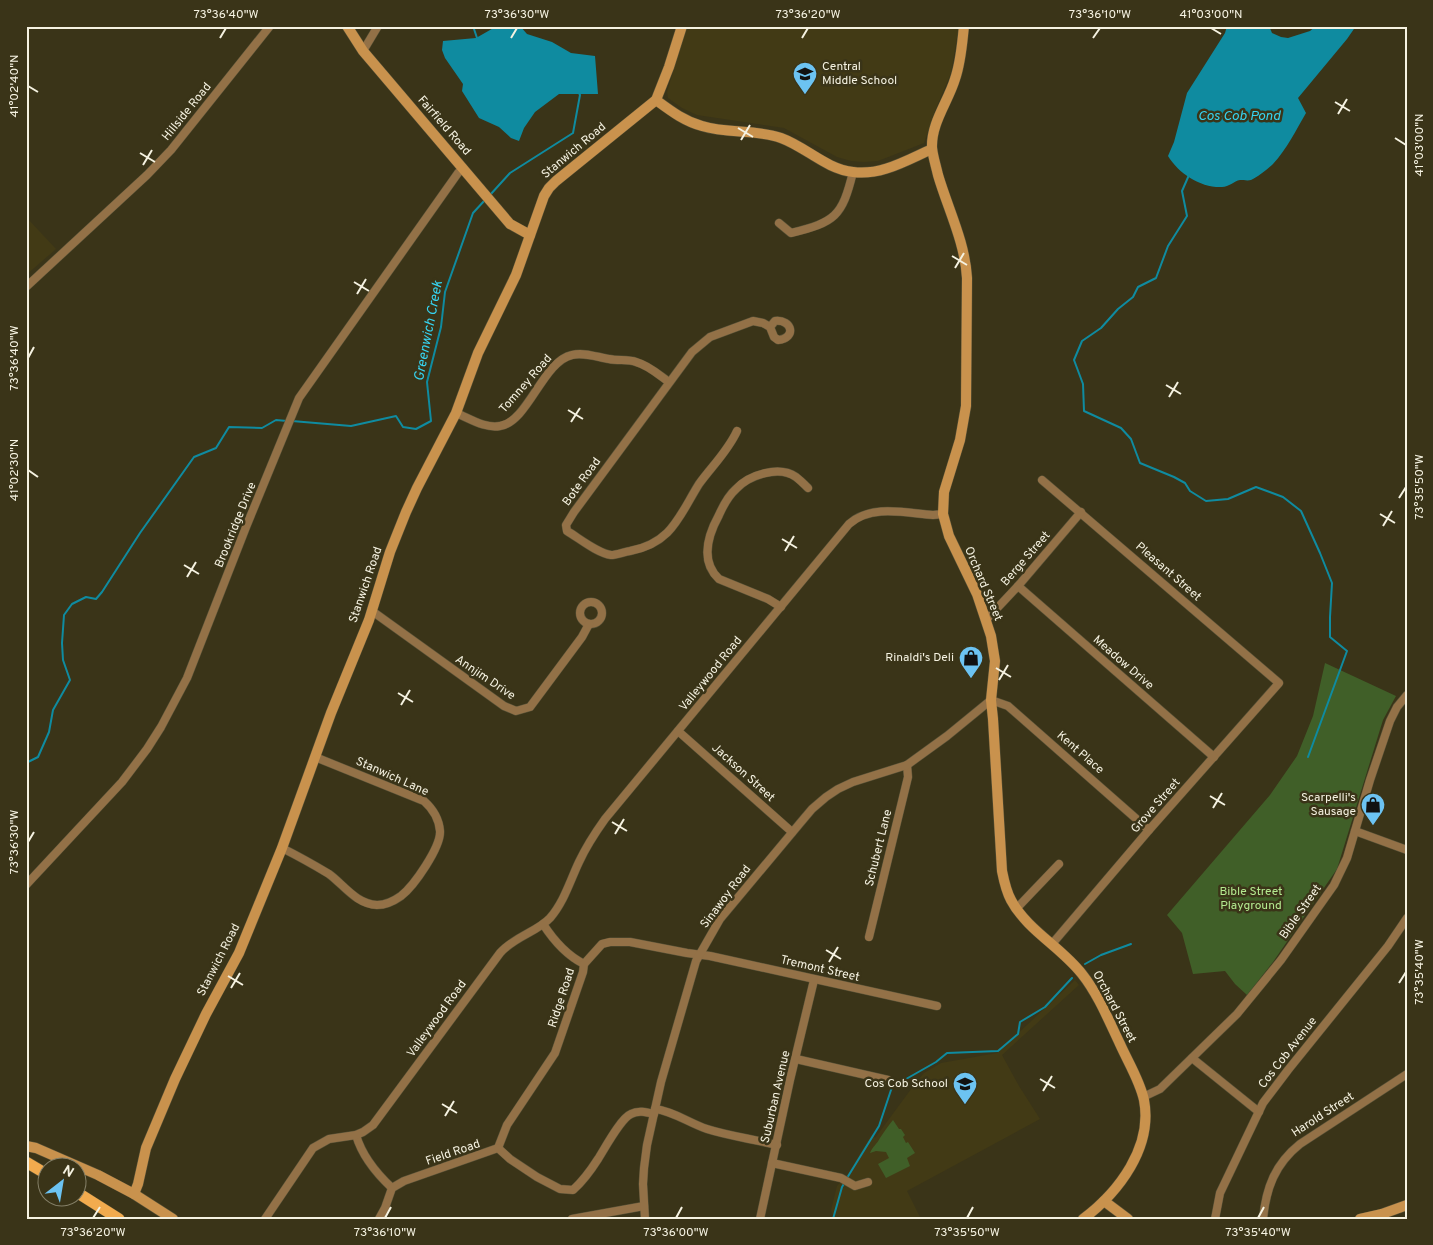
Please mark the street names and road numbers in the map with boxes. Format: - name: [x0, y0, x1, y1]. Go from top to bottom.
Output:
- street label: Hillside Road: [159, 80, 215, 144]
- street label: Fairfield Road: [414, 93, 474, 159]
- street label: Stanwich Road: [538, 119, 610, 183]
- street label: Tomney Road: [496, 351, 556, 417]
- street label: Bote Road: [559, 455, 605, 509]
- street label: Brookridge Drive: [212, 480, 260, 570]
- street label: Berge Street: [998, 528, 1054, 590]
- street label: Pleasant Street: [1132, 539, 1204, 605]
- street label: Orchard Street: [960, 544, 1006, 624]
- street label: Stanwich Road: [345, 545, 387, 625]
- street label: Meadow Drive: [1089, 632, 1157, 694]
- street label: Valleywood Road: [676, 633, 746, 715]
- street label: Annjim Drive: [452, 652, 518, 704]
- street label: Kent Place: [1053, 728, 1107, 778]
- street label: Jackson Street: [708, 740, 778, 806]
- street label: Stanwich Lane: [353, 754, 431, 800]
- street label: Grove Street: [1128, 775, 1184, 837]
- street label: Schubert Lane: [862, 808, 896, 888]
- street label: Sinawoy Road: [697, 862, 755, 932]
- street label: Bible Street: [1276, 882, 1326, 942]
- street label: Stanwich Road: [194, 921, 244, 999]
- street label: Tremont Street: [779, 952, 861, 986]
- street label: Ridge Road: [545, 966, 579, 1030]
- street label: Orchard Street: [1088, 968, 1140, 1046]
- street label: Valleywood Road: [404, 977, 470, 1061]
- street label: Cos Cob Avenue: [1255, 1014, 1321, 1092]
- street label: Suburban Avenue: [758, 1049, 794, 1145]
- street label: Harold Street: [1289, 1089, 1357, 1141]
- street label: Field Road: [424, 1136, 482, 1170]

